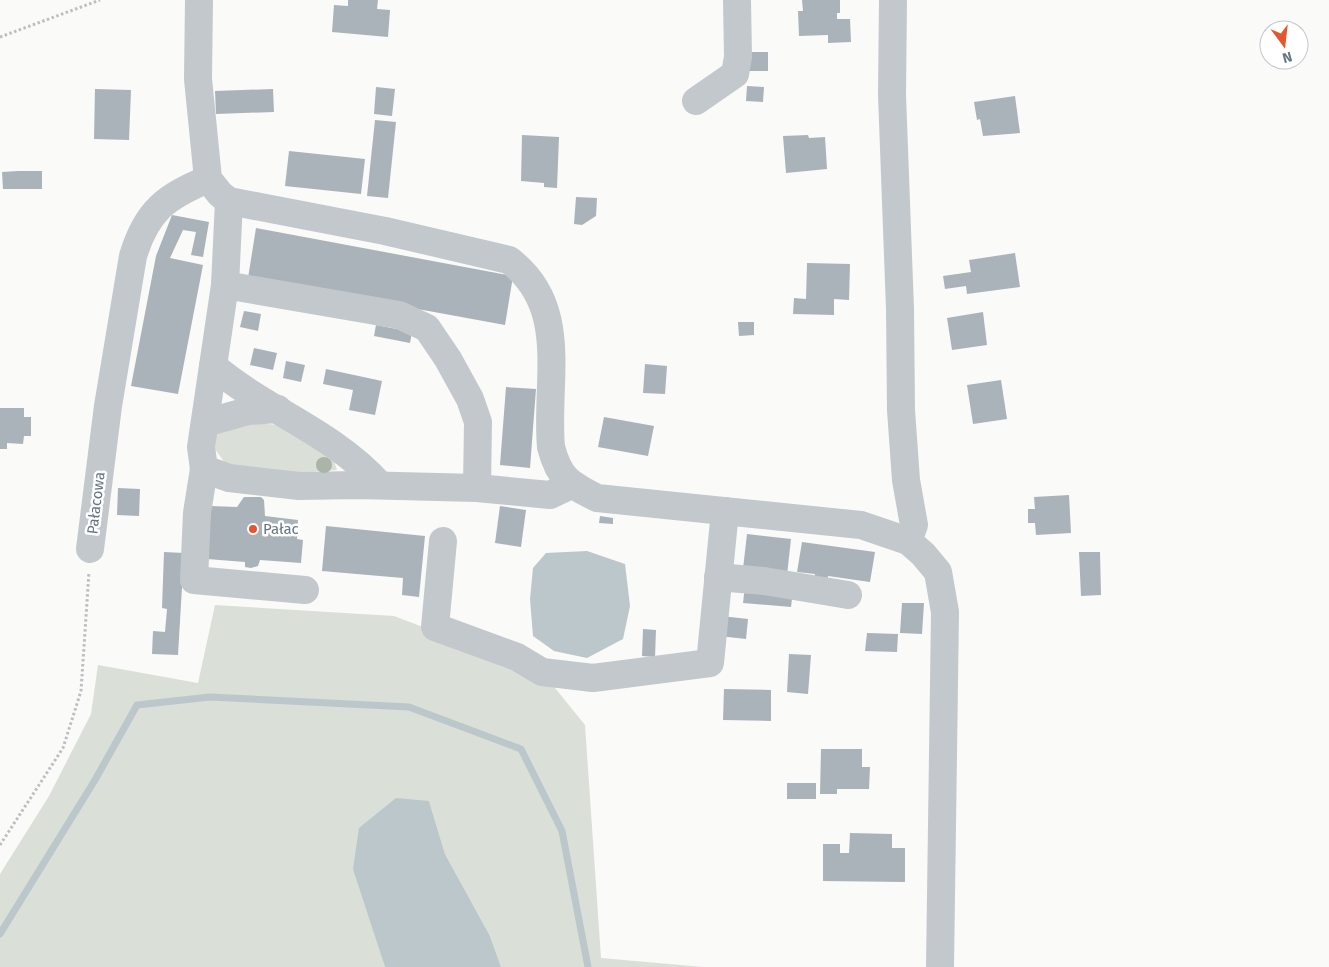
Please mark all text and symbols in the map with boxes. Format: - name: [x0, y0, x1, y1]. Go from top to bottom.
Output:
- north arrow: [1259, 20, 1309, 70]
- text: N: [1281, 48, 1294, 66]
- street label: Pałacowa: [83, 471, 109, 535]
- place label: Pałac: [263, 520, 299, 538]
- marker: Pałac: [247, 523, 259, 535]

